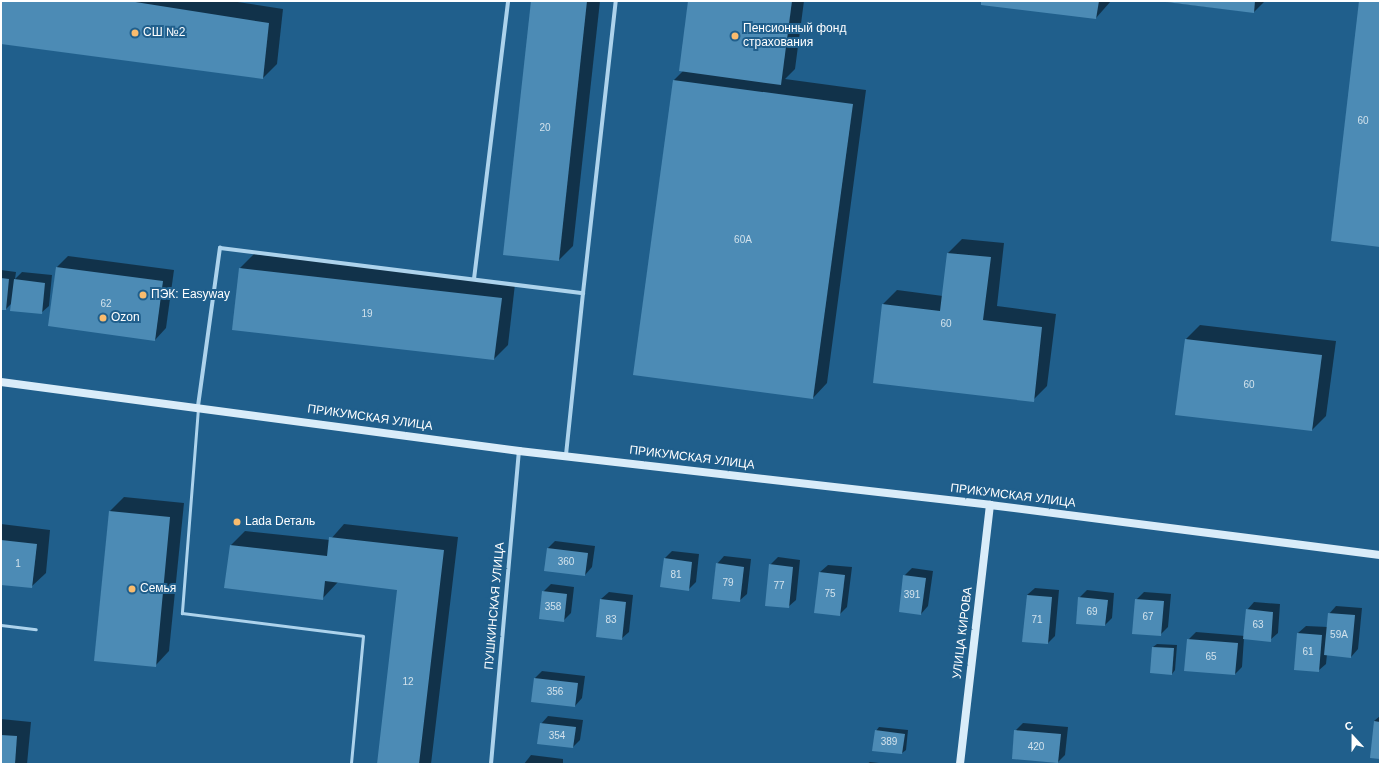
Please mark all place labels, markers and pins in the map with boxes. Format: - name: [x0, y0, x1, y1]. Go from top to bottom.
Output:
- place label: Пенсионный фонд страхования: [743, 22, 846, 50]
- place label: СШ №2: [143, 26, 186, 40]
- marker: СШ №2: [130, 28, 140, 38]
- marker: Пенсионный фонд страхования: [730, 31, 740, 41]
- place label: ПЭК: Easyway: [151, 288, 230, 302]
- marker: ПЭК: Easyway: [138, 290, 148, 300]
- place label: Ozon: [111, 311, 140, 325]
- marker: Ozon: [98, 313, 108, 323]
- place label: Lada Dеталь: [245, 515, 315, 529]
- marker: Lada Dеталь: [232, 517, 242, 527]
- place label: Семья: [140, 582, 176, 596]
- marker: Семья: [127, 584, 137, 594]

